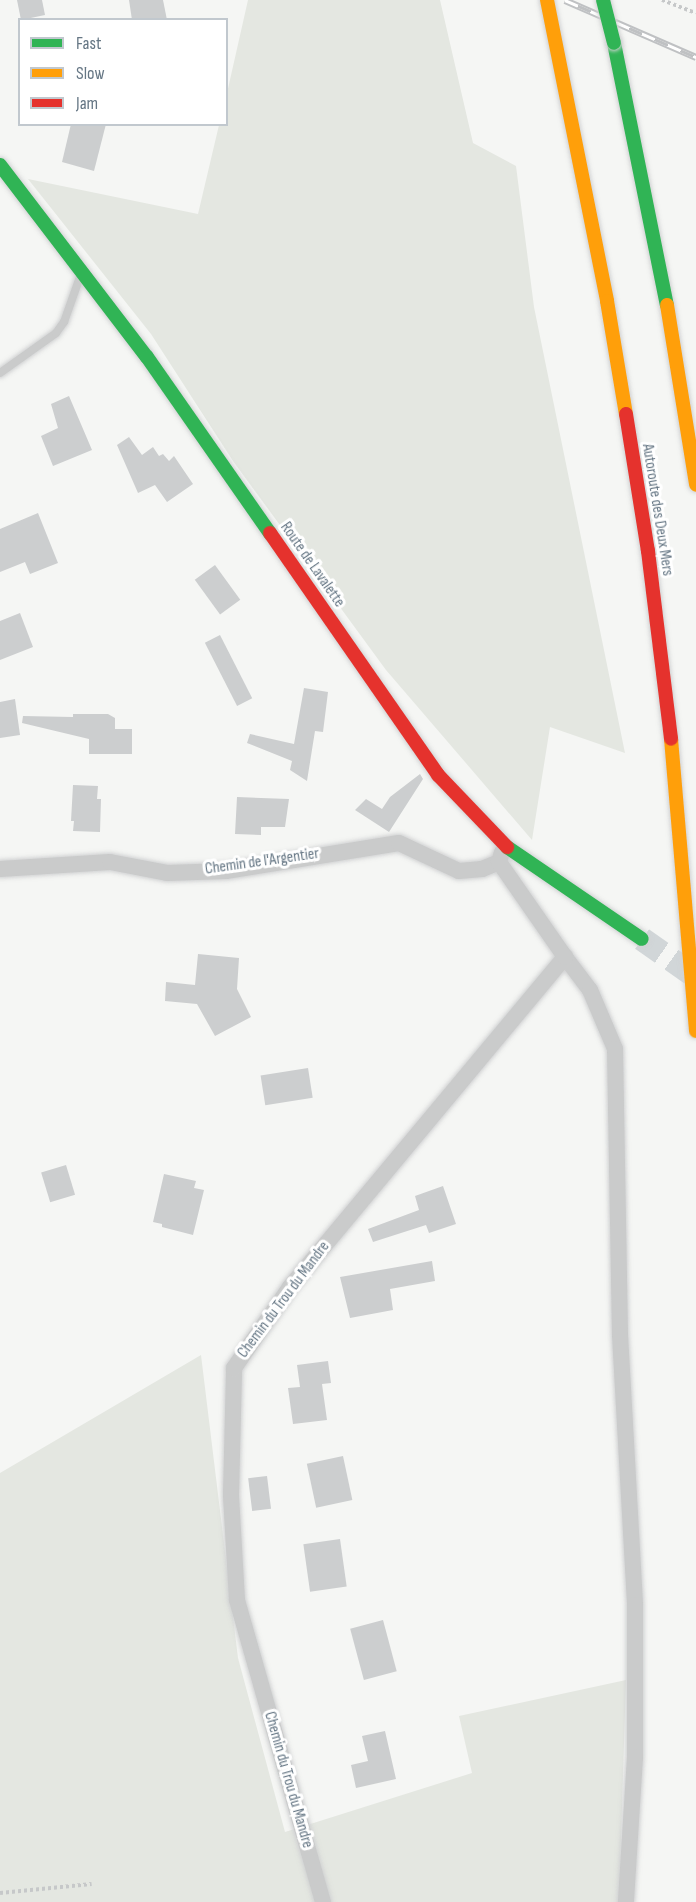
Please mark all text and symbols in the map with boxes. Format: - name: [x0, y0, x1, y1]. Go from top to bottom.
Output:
- legend: [18, 18, 228, 126]
- text: Fast: [76, 33, 101, 54]
- text: Slow: [76, 63, 105, 84]
- text: Jam: [76, 93, 98, 114]
- street label: Autoroute des Deux Mers: [637, 443, 677, 577]
- street label: Route de Lavalette: [276, 519, 348, 611]
- street label: Chemin de l'Argentier: [204, 845, 320, 879]
- street label: Chemin du Trou du Mandre: [234, 1238, 334, 1362]
- street label: Chemin du Trou du Mandre: [259, 1710, 317, 1850]

